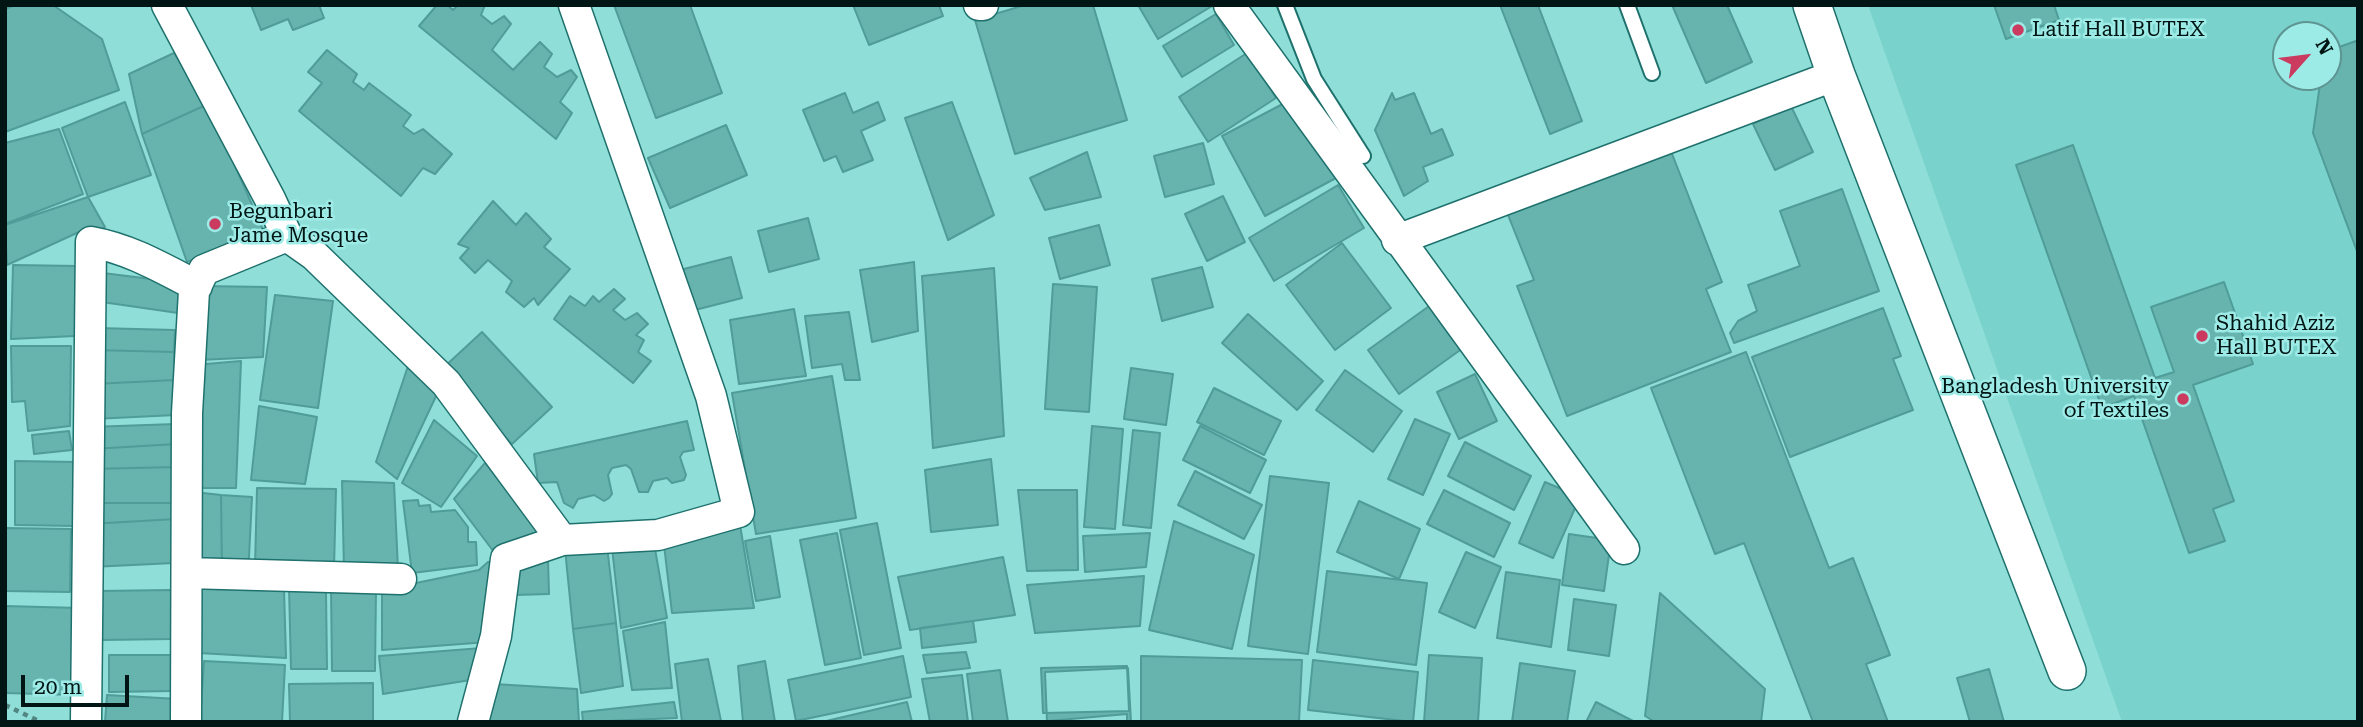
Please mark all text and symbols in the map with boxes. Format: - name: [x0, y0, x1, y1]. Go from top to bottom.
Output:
- place label: Latif Hall BUTEX: [2032, 17, 2205, 43]
- north arrow: [2272, 21, 2342, 91]
- marker: Latif Hall BUTEX: [2010, 22, 2026, 38]
- text: N: [2311, 35, 2338, 59]
- place label: Begunbari Jame Mosque: [229, 199, 368, 249]
- marker: Begunbari Jame Mosque: [207, 216, 223, 232]
- place label: Shahid Aziz Hall BUTEX: [2216, 311, 2337, 361]
- marker: Shahid Aziz Hall BUTEX: [2194, 328, 2210, 344]
- place label: Bangladesh University of Textiles: [1941, 374, 2169, 424]
- marker: Bangladesh University of Textiles: [2175, 391, 2191, 407]
- scale bar: [24, 660, 133, 704]
- text: 20 m: [34, 675, 82, 699]

